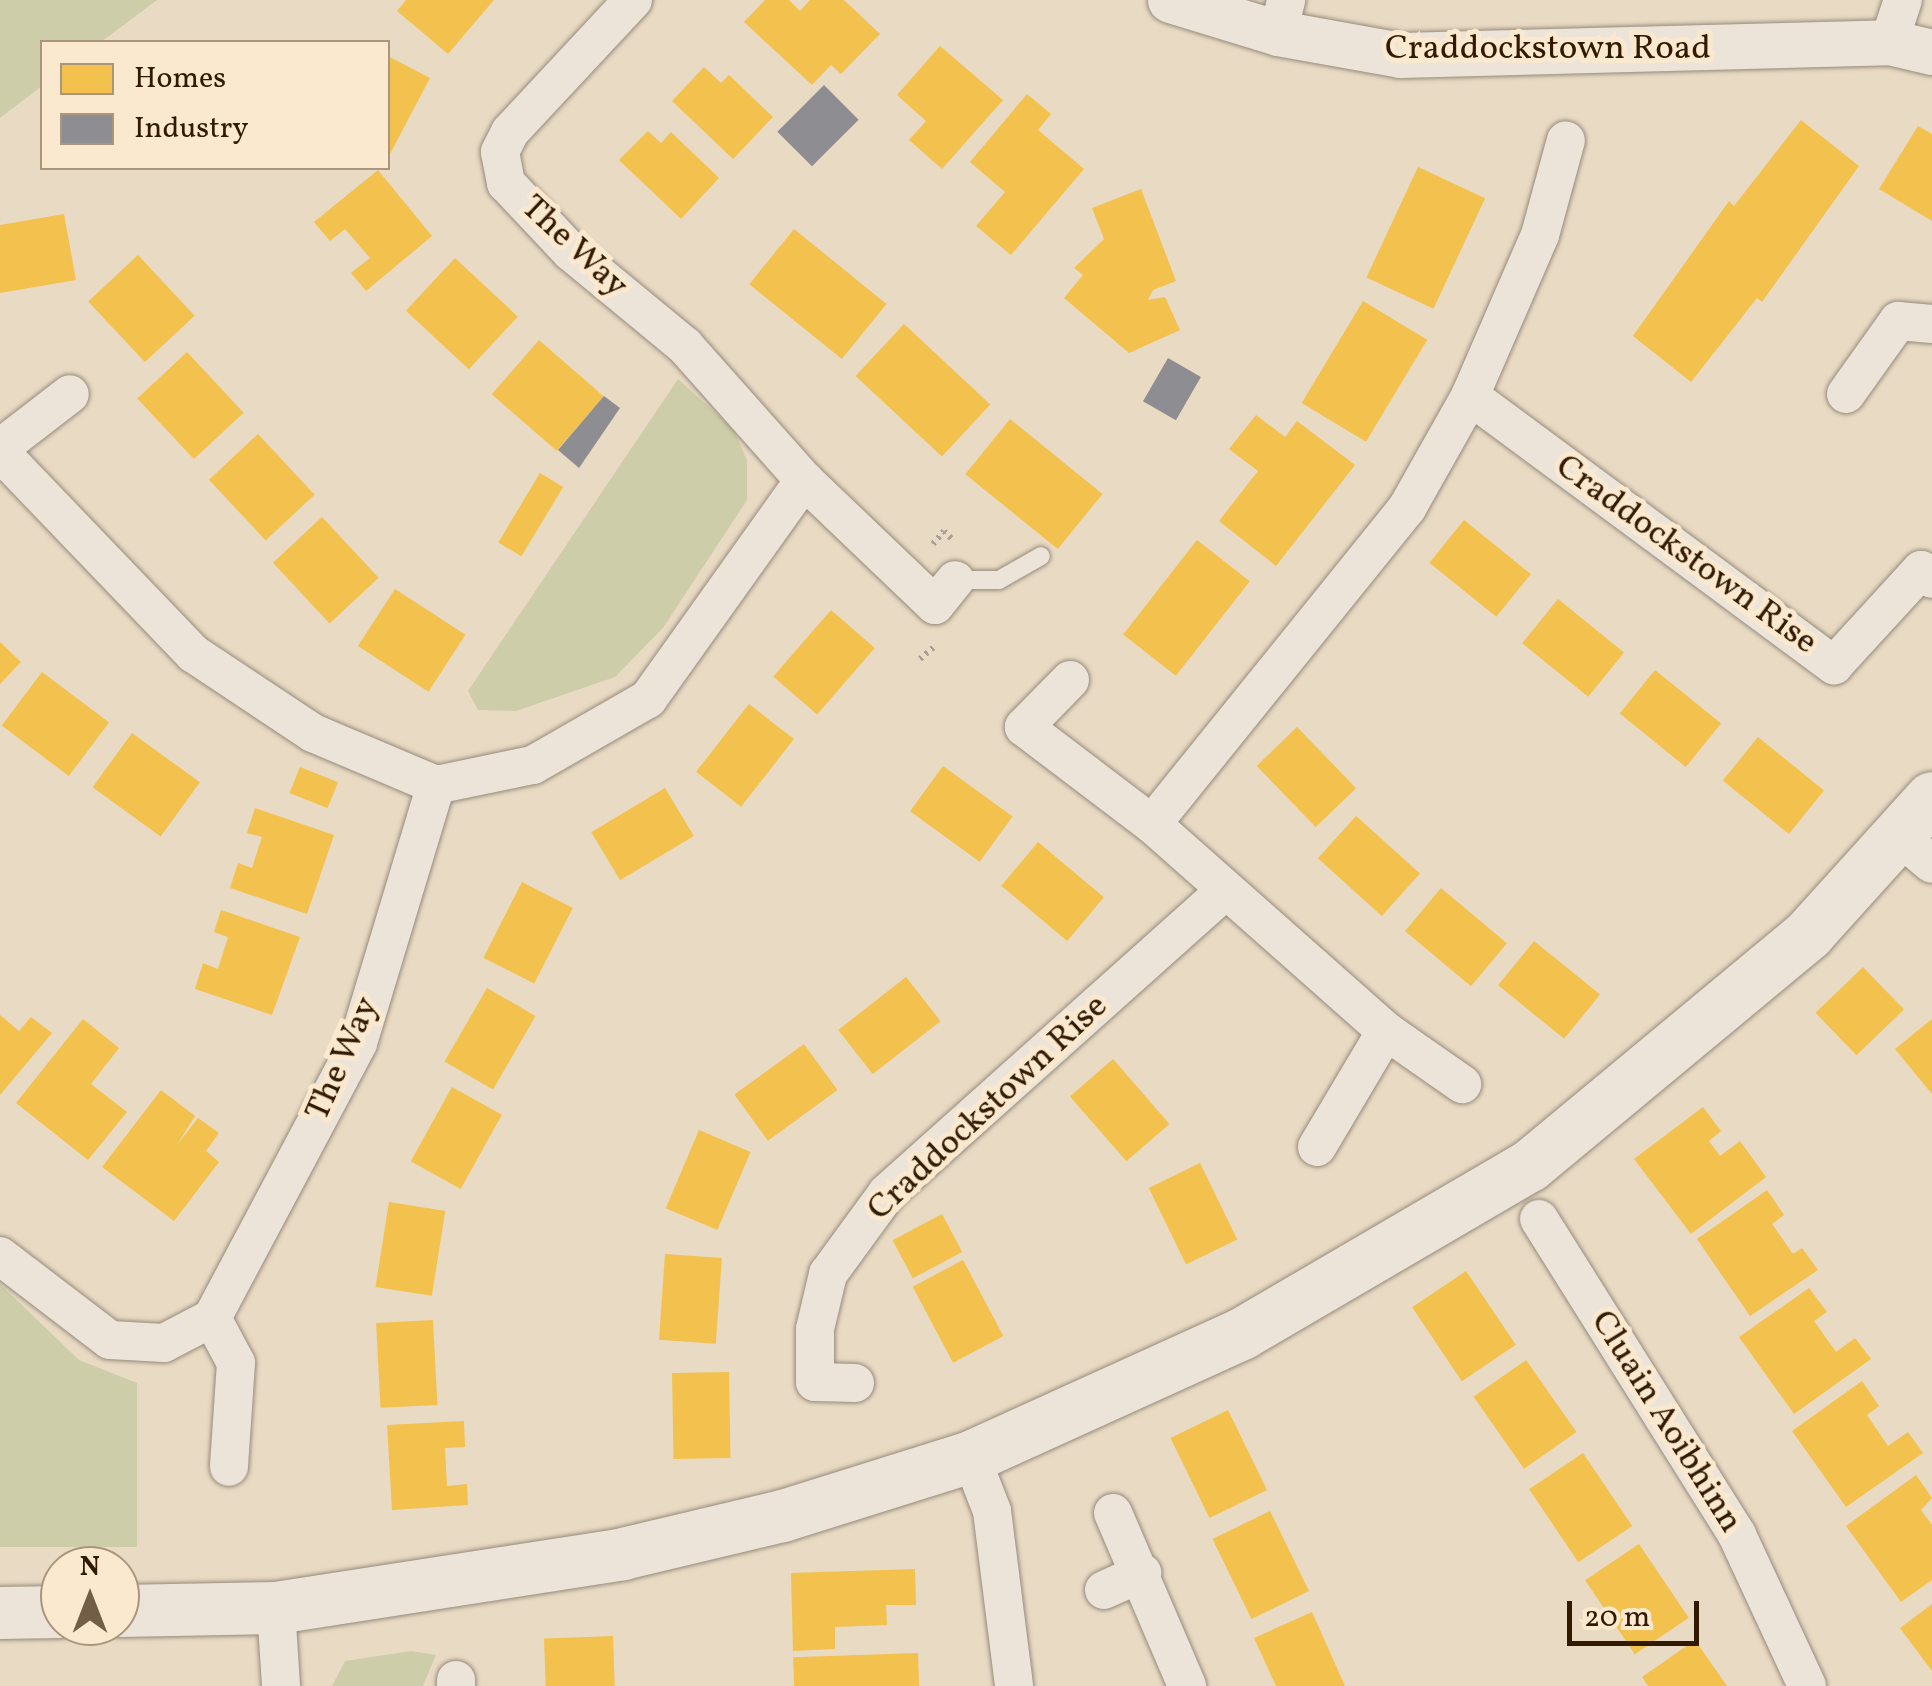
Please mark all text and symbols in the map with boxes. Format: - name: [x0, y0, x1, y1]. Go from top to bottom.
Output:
- street label: Craddockstown Road: [1385, 28, 1711, 70]
- legend: [40, 40, 390, 170]
- text: Homes: [134, 58, 226, 100]
- text: Industry: [134, 108, 249, 150]
- street label: The Way: [511, 187, 637, 307]
- street label: Craddockstown Rise: [1547, 446, 1825, 664]
- street label: Craddockstown Rise: [859, 986, 1117, 1230]
- street label: The Way: [297, 990, 389, 1128]
- street label: Cluain Aoibhinn: [1581, 1303, 1751, 1541]
- north arrow: [40, 1546, 140, 1646]
- text: N: [80, 1548, 100, 1587]
- scale bar: [1572, 1581, 1704, 1643]
- text: 20 m: [1584, 1597, 1650, 1639]

